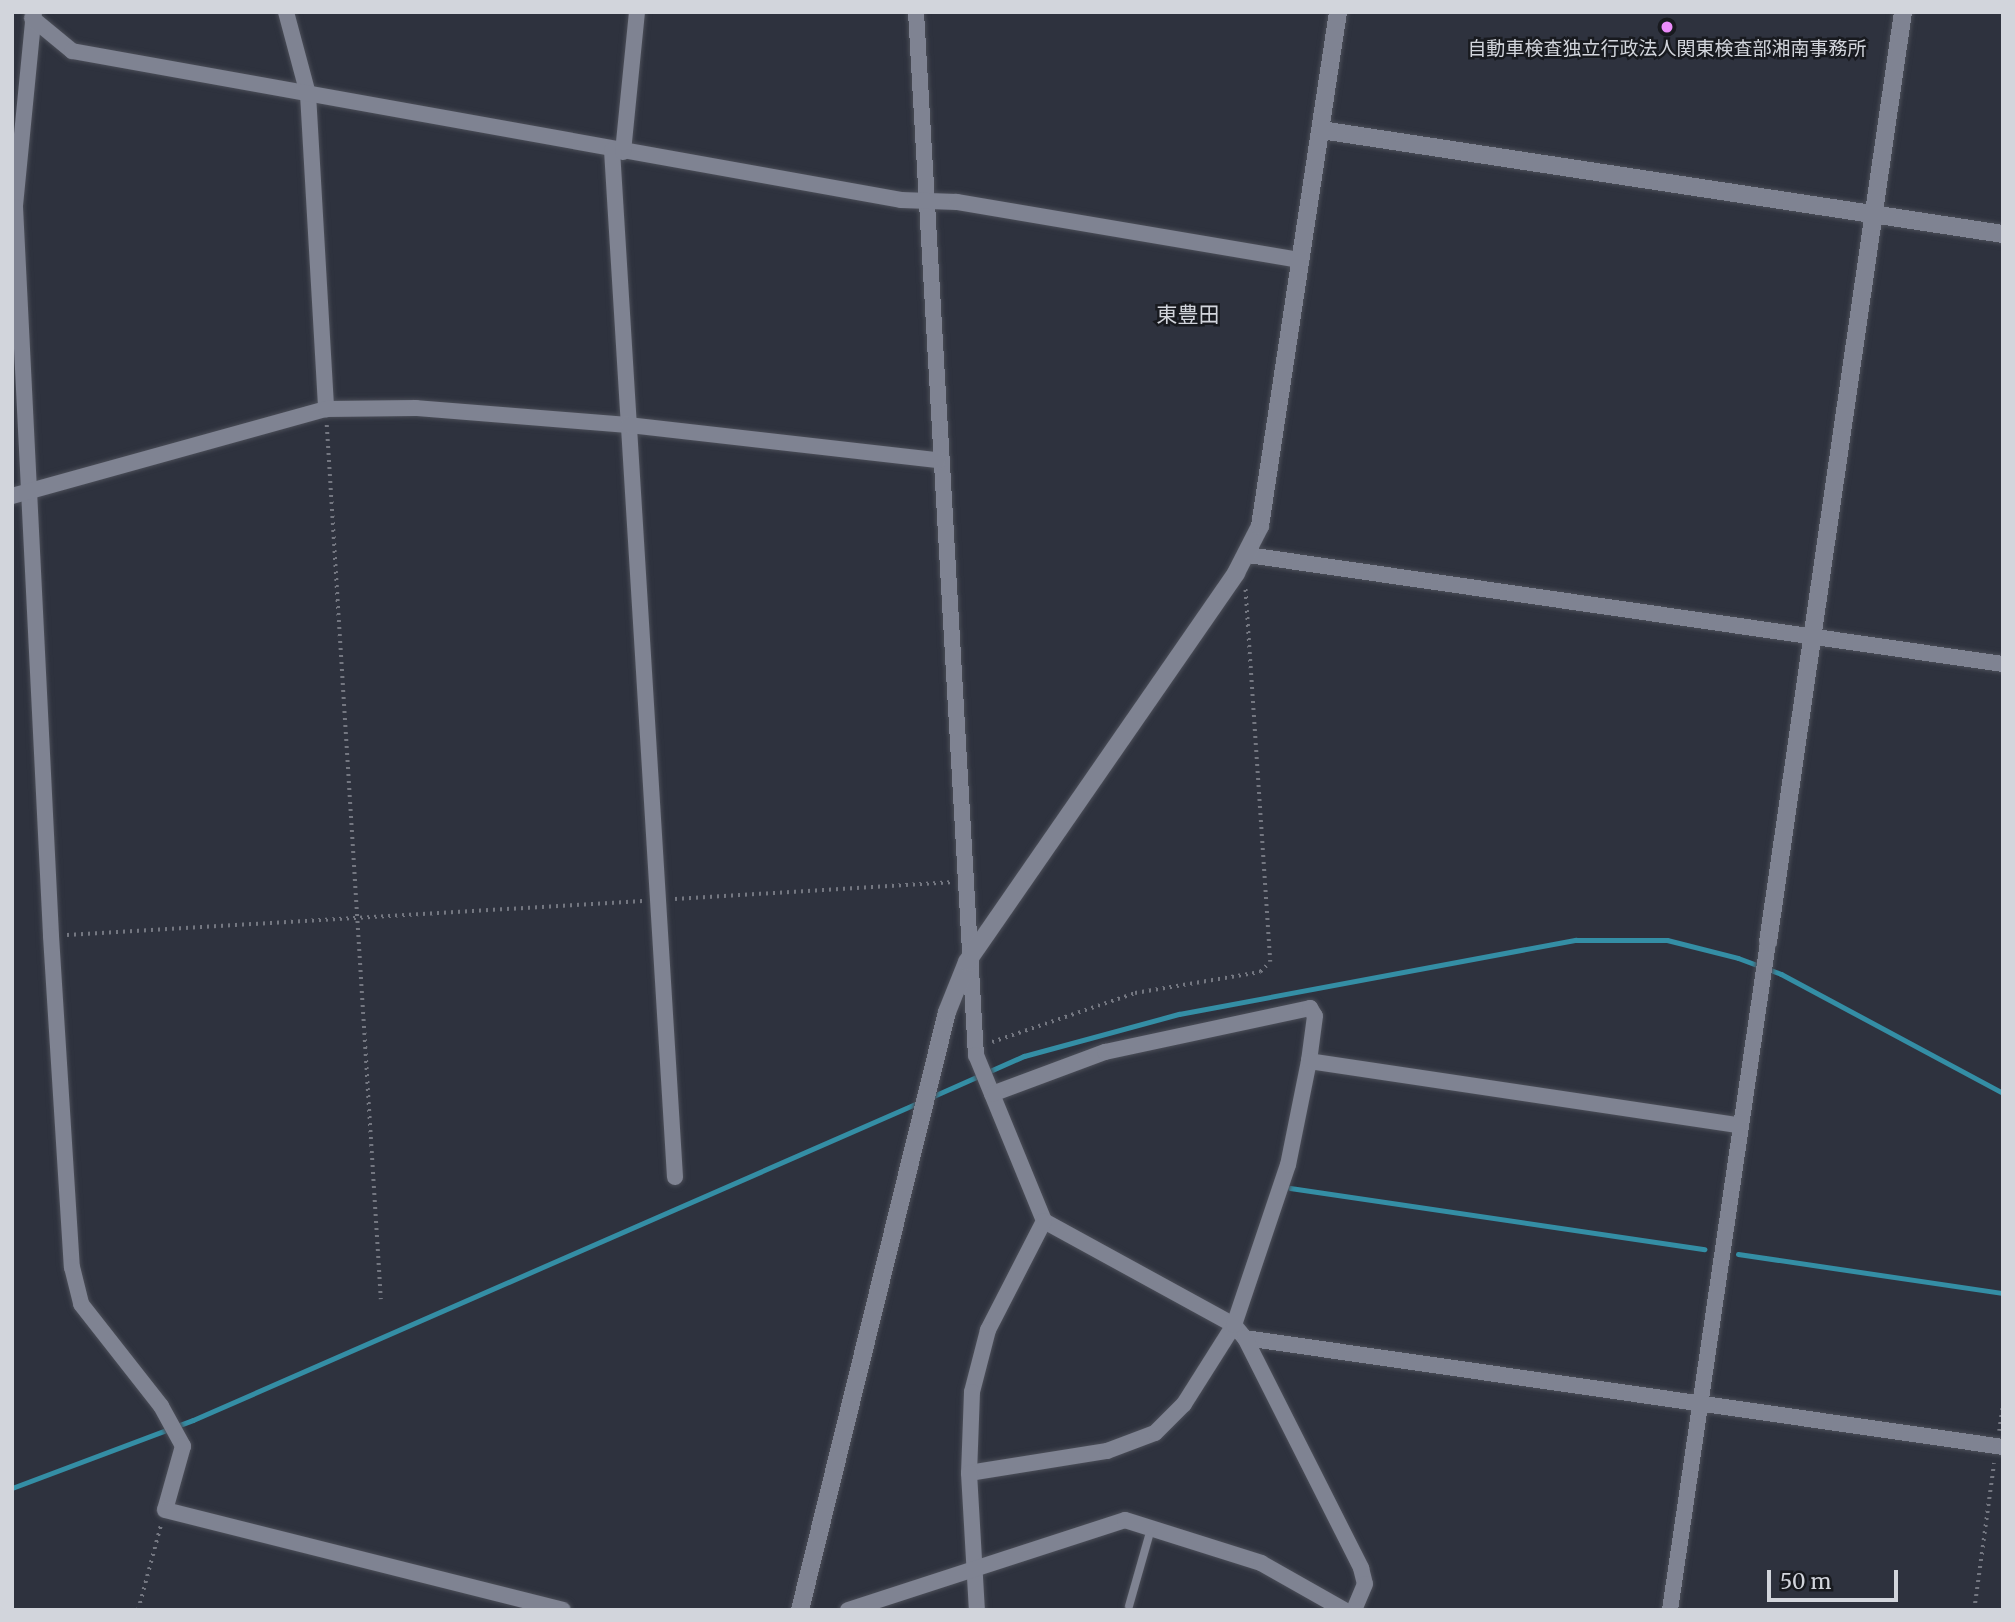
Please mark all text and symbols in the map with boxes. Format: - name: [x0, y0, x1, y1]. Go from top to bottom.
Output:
- marker: 自動車検査独立行政法人関東検査部湘南事務所: [1659, 19, 1675, 35]
- place label: 自動車検査独立行政法人関東検査部湘南事務所: [1468, 38, 1866, 60]
- district label: 東豊田: [1157, 302, 1219, 328]
- scale bar: [1770, 1556, 1901, 1600]
- text: 50 m: [1780, 1568, 1831, 1595]

